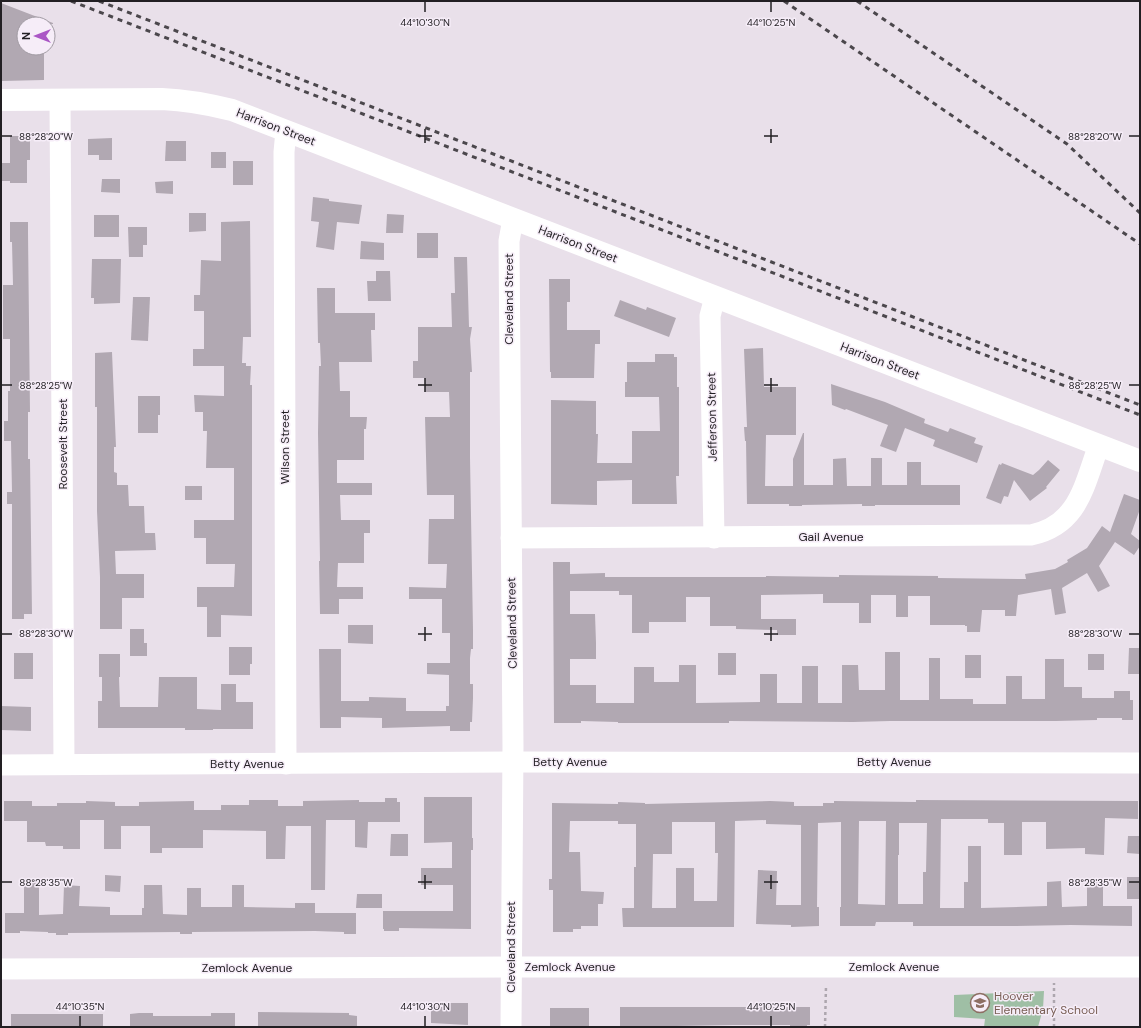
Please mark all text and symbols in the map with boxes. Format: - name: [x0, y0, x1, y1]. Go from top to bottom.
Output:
- north arrow: [16, 16, 56, 56]
- text: 44°10'30"N: [400, 16, 450, 29]
- text: 44°10'25"N: [747, 16, 795, 29]
- text: N: [19, 32, 33, 40]
- street label: Harrison Street: [234, 105, 318, 150]
- text: 88°28'20"W: [19, 130, 73, 143]
- text: 88°28'20"W: [1068, 130, 1122, 143]
- street label: Harrison Street: [536, 222, 620, 267]
- street label: Cleveland Street: [501, 253, 517, 345]
- street label: Harrison Street: [838, 339, 922, 384]
- street label: Jefferson Street: [703, 372, 721, 462]
- text: 88°28'25"W: [19, 379, 73, 392]
- text: 88°28'25"W: [1068, 379, 1122, 392]
- street label: Roosevelt Street: [55, 398, 71, 490]
- street label: Wilson Street: [277, 410, 293, 484]
- street label: Gail Avenue: [798, 529, 864, 545]
- street label: Cleveland Street: [503, 577, 521, 669]
- text: 88°28'30"W: [19, 627, 73, 640]
- text: 88°28'30"W: [1068, 627, 1122, 640]
- street label: Betty Avenue: [533, 754, 607, 770]
- street label: Betty Avenue: [857, 754, 931, 770]
- street label: Betty Avenue: [210, 756, 284, 772]
- text: 88°28'35"W: [19, 876, 73, 889]
- text: 88°28'35"W: [1068, 876, 1122, 889]
- street label: Cleveland Street: [503, 901, 519, 993]
- street label: Zemlock Avenue: [525, 959, 616, 975]
- street label: Zemlock Avenue: [849, 959, 940, 975]
- street label: Zemlock Avenue: [202, 960, 293, 976]
- place label: Hoover Elementary School: [994, 988, 1098, 1018]
- school or university icon: Hoover Elementary School: [969, 992, 991, 1014]
- text: 44°10'35"N: [56, 1000, 104, 1013]
- text: 44°10'30"N: [400, 1000, 450, 1013]
- text: 44°10'25"N: [747, 1000, 795, 1013]

